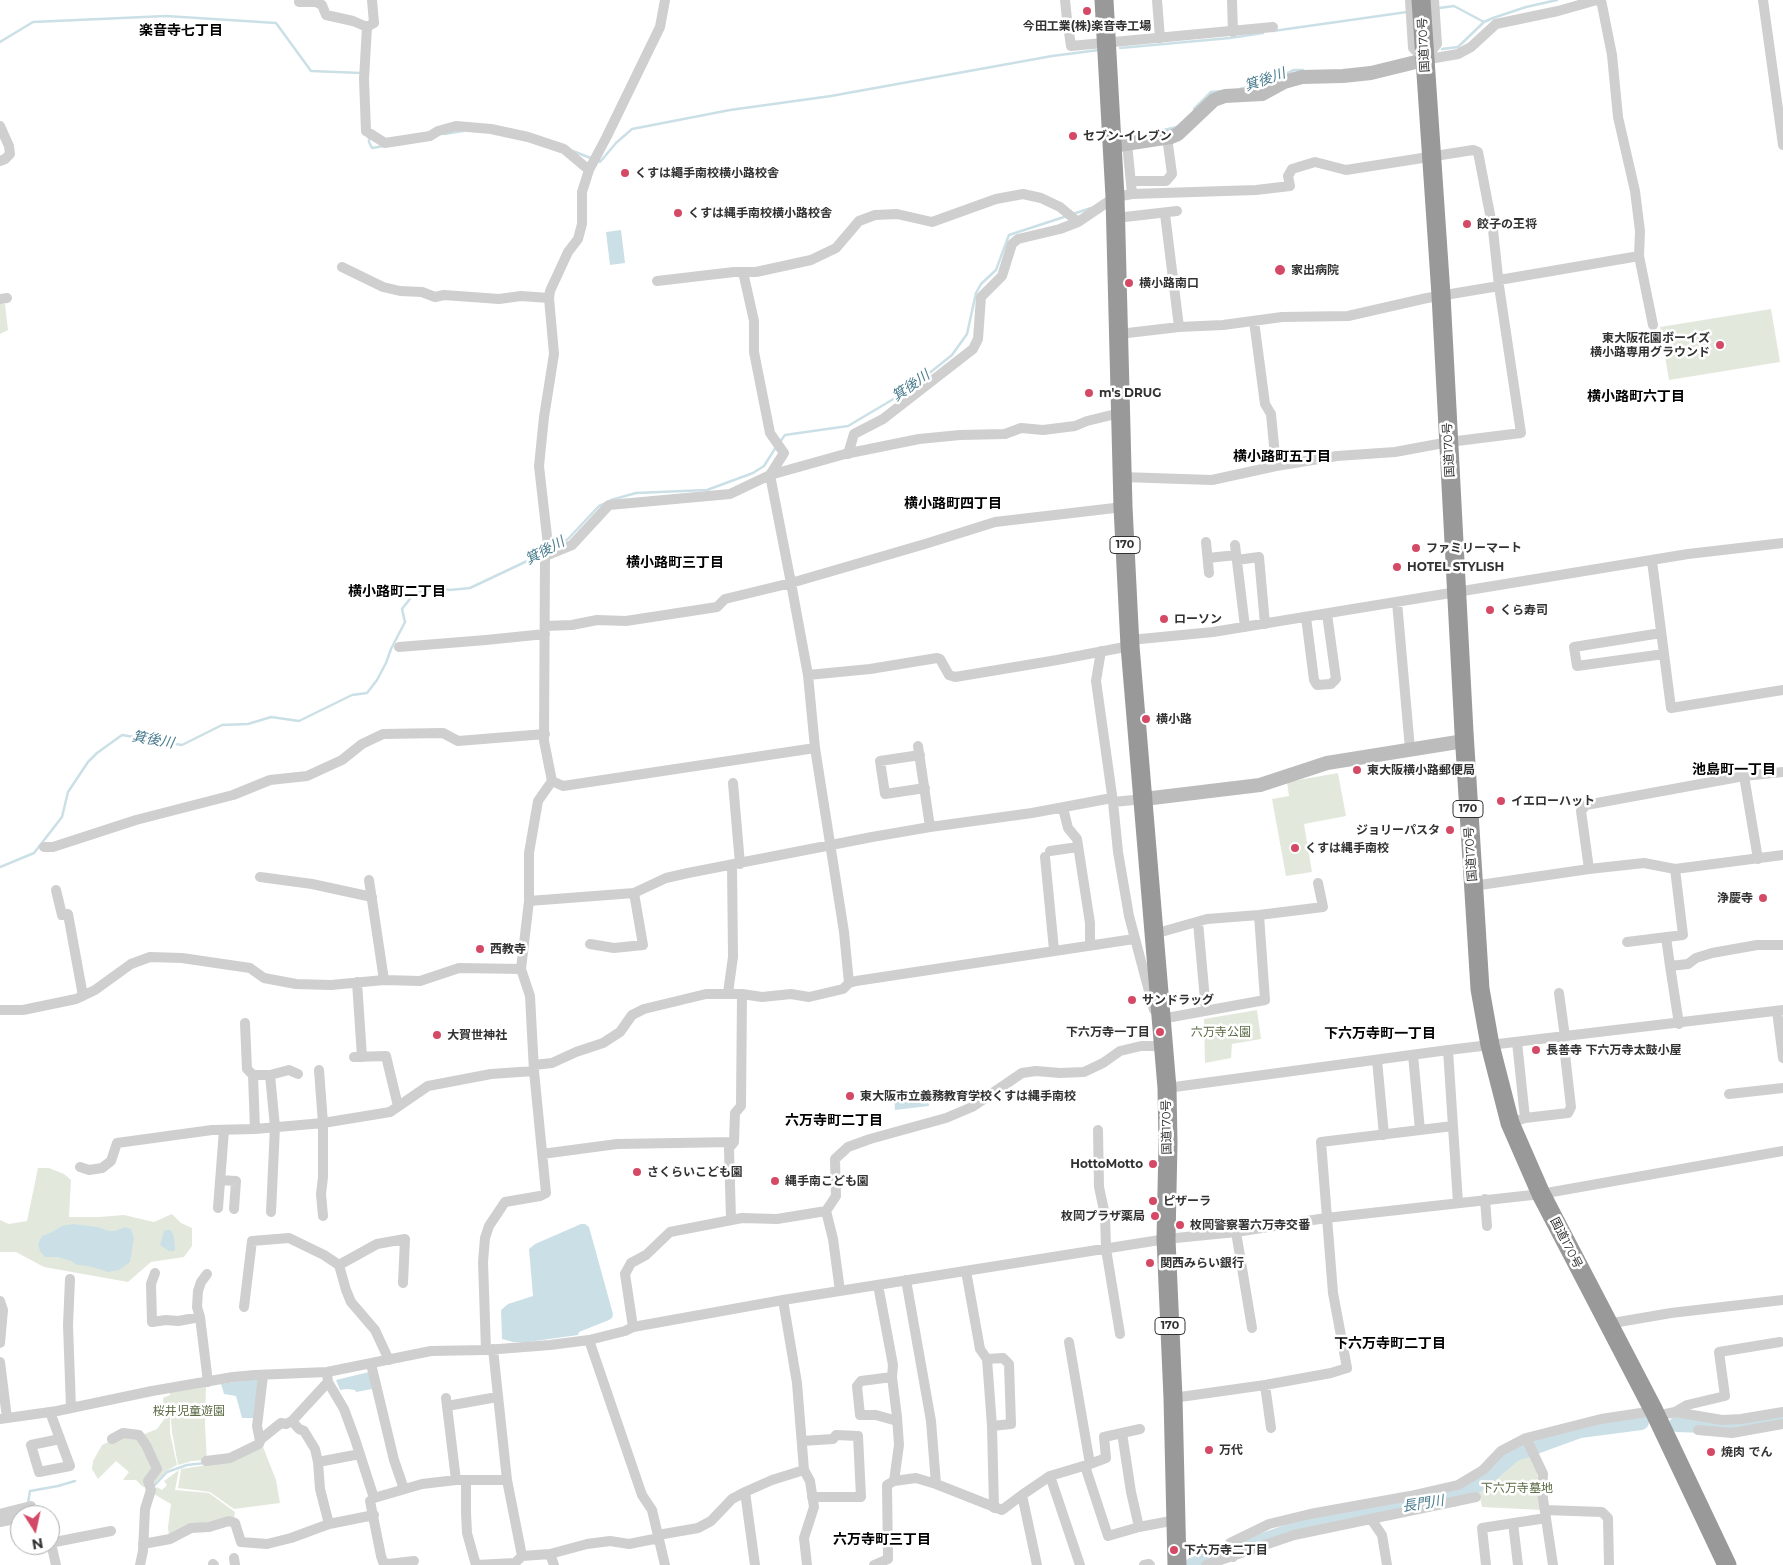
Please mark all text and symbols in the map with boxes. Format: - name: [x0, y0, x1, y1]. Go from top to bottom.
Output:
- marker: 今田工業(株)楽音寺工場: [1081, 5, 1093, 17]
- street label: 国道170号: [1415, 17, 1433, 73]
- place label: 今田工業(株)楽音寺工場: [1023, 19, 1151, 33]
- district label: 楽音寺七丁目: [139, 23, 223, 39]
- water label: 箕後川: [1242, 65, 1288, 95]
- place label: セブン-イレブン: [1083, 129, 1172, 143]
- marker: セブン-イレブン: [1067, 130, 1079, 142]
- place label: くすは繩手南校横小路校舎: [635, 166, 779, 180]
- marker: くすは繩手南校横小路校舎: [619, 167, 631, 179]
- place label: くすは縄手南校横小路校舎: [688, 206, 832, 220]
- marker: くすは縄手南校横小路校舎: [672, 207, 684, 219]
- place label: 餃子の王将: [1477, 217, 1537, 231]
- marker: 餃子の王将: [1461, 218, 1473, 230]
- marker: 家出病院: [1273, 263, 1287, 277]
- place label: 家出病院: [1291, 263, 1339, 277]
- place label: 横小路南口: [1139, 276, 1199, 290]
- marker: 横小路南口: [1123, 277, 1135, 289]
- place label: 東大阪花園ボーイズ 横小路専用グラウンド: [1590, 331, 1710, 359]
- marker: 東大阪花園ボーイズ 横小路専用グラウンド: [1714, 339, 1726, 351]
- water label: 箕後川: [889, 367, 933, 405]
- place label: m's DRUG: [1099, 386, 1162, 400]
- marker: m's DRUG: [1083, 387, 1095, 399]
- district label: 横小路町六丁目: [1587, 389, 1685, 405]
- street label: 国道170号: [1440, 422, 1458, 478]
- district label: 横小路町五丁目: [1233, 449, 1331, 465]
- district label: 横小路町四丁目: [904, 496, 1002, 512]
- water label: 箕後川: [523, 534, 567, 568]
- road number: 170: [1110, 536, 1140, 554]
- place label: ファミリーマート: [1426, 541, 1522, 555]
- marker: ファミリーマート: [1410, 542, 1422, 554]
- district label: 横小路町三丁目: [626, 555, 724, 571]
- place label: HOTEL STYLISH: [1407, 560, 1504, 574]
- marker: HOTEL STYLISH: [1391, 561, 1403, 573]
- district label: 横小路町二丁目: [348, 584, 446, 600]
- place label: くら寿司: [1500, 603, 1548, 617]
- marker: くら寿司: [1484, 604, 1496, 616]
- place label: ローソン: [1174, 612, 1222, 626]
- marker: ローソン: [1158, 613, 1170, 625]
- place label: 横小路: [1156, 712, 1192, 726]
- marker: 横小路: [1140, 713, 1152, 725]
- water label: 箕後川: [131, 728, 175, 752]
- district label: 池島町一丁目: [1692, 762, 1776, 778]
- place label: 東大阪横小路郵便局: [1367, 763, 1475, 777]
- marker: 東大阪横小路郵便局: [1351, 764, 1363, 776]
- place label: イエローハット: [1511, 794, 1595, 808]
- marker: イエローハット: [1495, 795, 1507, 807]
- road number: 170: [1453, 801, 1483, 818]
- place label: ジョリーパスタ: [1356, 823, 1440, 837]
- marker: ジョリーパスタ: [1444, 824, 1456, 836]
- street label: 国道170号: [1462, 826, 1480, 882]
- place label: くすは縄手南校: [1305, 841, 1389, 855]
- marker: くすは縄手南校: [1289, 842, 1301, 854]
- place label: 浄慶寺: [1717, 891, 1753, 905]
- marker: 浄慶寺: [1757, 892, 1769, 904]
- place label: 西教寺: [490, 942, 526, 956]
- marker: 西教寺: [474, 943, 486, 955]
- place label: サンドラッグ: [1142, 993, 1214, 1007]
- marker: サンドラッグ: [1126, 994, 1138, 1006]
- place label: 下六万寺一丁目: [1066, 1025, 1150, 1039]
- park label: 六万寺公園: [1191, 1025, 1251, 1039]
- marker: 下六万寺一丁目: [1154, 1026, 1166, 1038]
- district label: 下六万寺町一丁目: [1324, 1026, 1436, 1042]
- place label: 大賀世神社: [447, 1028, 507, 1042]
- marker: 大賀世神社: [431, 1029, 443, 1041]
- place label: 長善寺 下六万寺太鼓小屋: [1546, 1043, 1681, 1057]
- marker: 長善寺 下六万寺太鼓小屋: [1530, 1044, 1542, 1056]
- place label: 東大阪市立義務教育学校くすは縄手南校: [860, 1089, 1076, 1103]
- marker: 東大阪市立義務教育学校くすは縄手南校: [844, 1090, 856, 1102]
- street label: 国道170号: [1159, 1099, 1175, 1155]
- district label: 六万寺町二丁目: [785, 1113, 883, 1129]
- place label: HottoMotto: [1070, 1157, 1143, 1171]
- marker: HottoMotto: [1147, 1158, 1159, 1170]
- place label: さくらいこども園: [647, 1165, 743, 1179]
- marker: さくらいこども園: [631, 1166, 643, 1178]
- place label: 縄手南こども園: [785, 1174, 869, 1188]
- marker: 縄手南こども園: [769, 1175, 781, 1187]
- place label: ピザーラ: [1163, 1194, 1211, 1208]
- marker: ピザーラ: [1147, 1195, 1159, 1207]
- place label: 枚岡プラザ薬局: [1061, 1209, 1145, 1223]
- marker: 枚岡プラザ薬局: [1149, 1210, 1161, 1222]
- street label: 国道170号: [1547, 1215, 1585, 1271]
- place label: 枚岡警察署六万寺交番: [1190, 1218, 1310, 1232]
- marker: 枚岡警察署六万寺交番: [1174, 1219, 1186, 1231]
- place label: 関西みらい銀行: [1160, 1256, 1244, 1270]
- marker: 関西みらい銀行: [1144, 1257, 1156, 1269]
- road number: 170: [1155, 1318, 1185, 1334]
- district label: 下六万寺町二丁目: [1334, 1336, 1446, 1352]
- park label: 桜井児童遊園: [153, 1404, 225, 1418]
- place label: 万代: [1219, 1443, 1243, 1457]
- marker: 万代: [1203, 1444, 1215, 1456]
- place label: 焼肉 でん: [1721, 1445, 1772, 1459]
- marker: 焼肉 でん: [1705, 1446, 1717, 1458]
- park label: 下六万寺墓地: [1481, 1481, 1553, 1495]
- water label: 長門川: [1401, 1492, 1445, 1516]
- north arrow: [10, 1505, 60, 1555]
- district label: 六万寺町三丁目: [833, 1532, 931, 1548]
- text: N: [30, 1534, 45, 1554]
- place label: 下六万寺二丁目: [1184, 1543, 1268, 1557]
- marker: 下六万寺二丁目: [1168, 1544, 1180, 1556]

